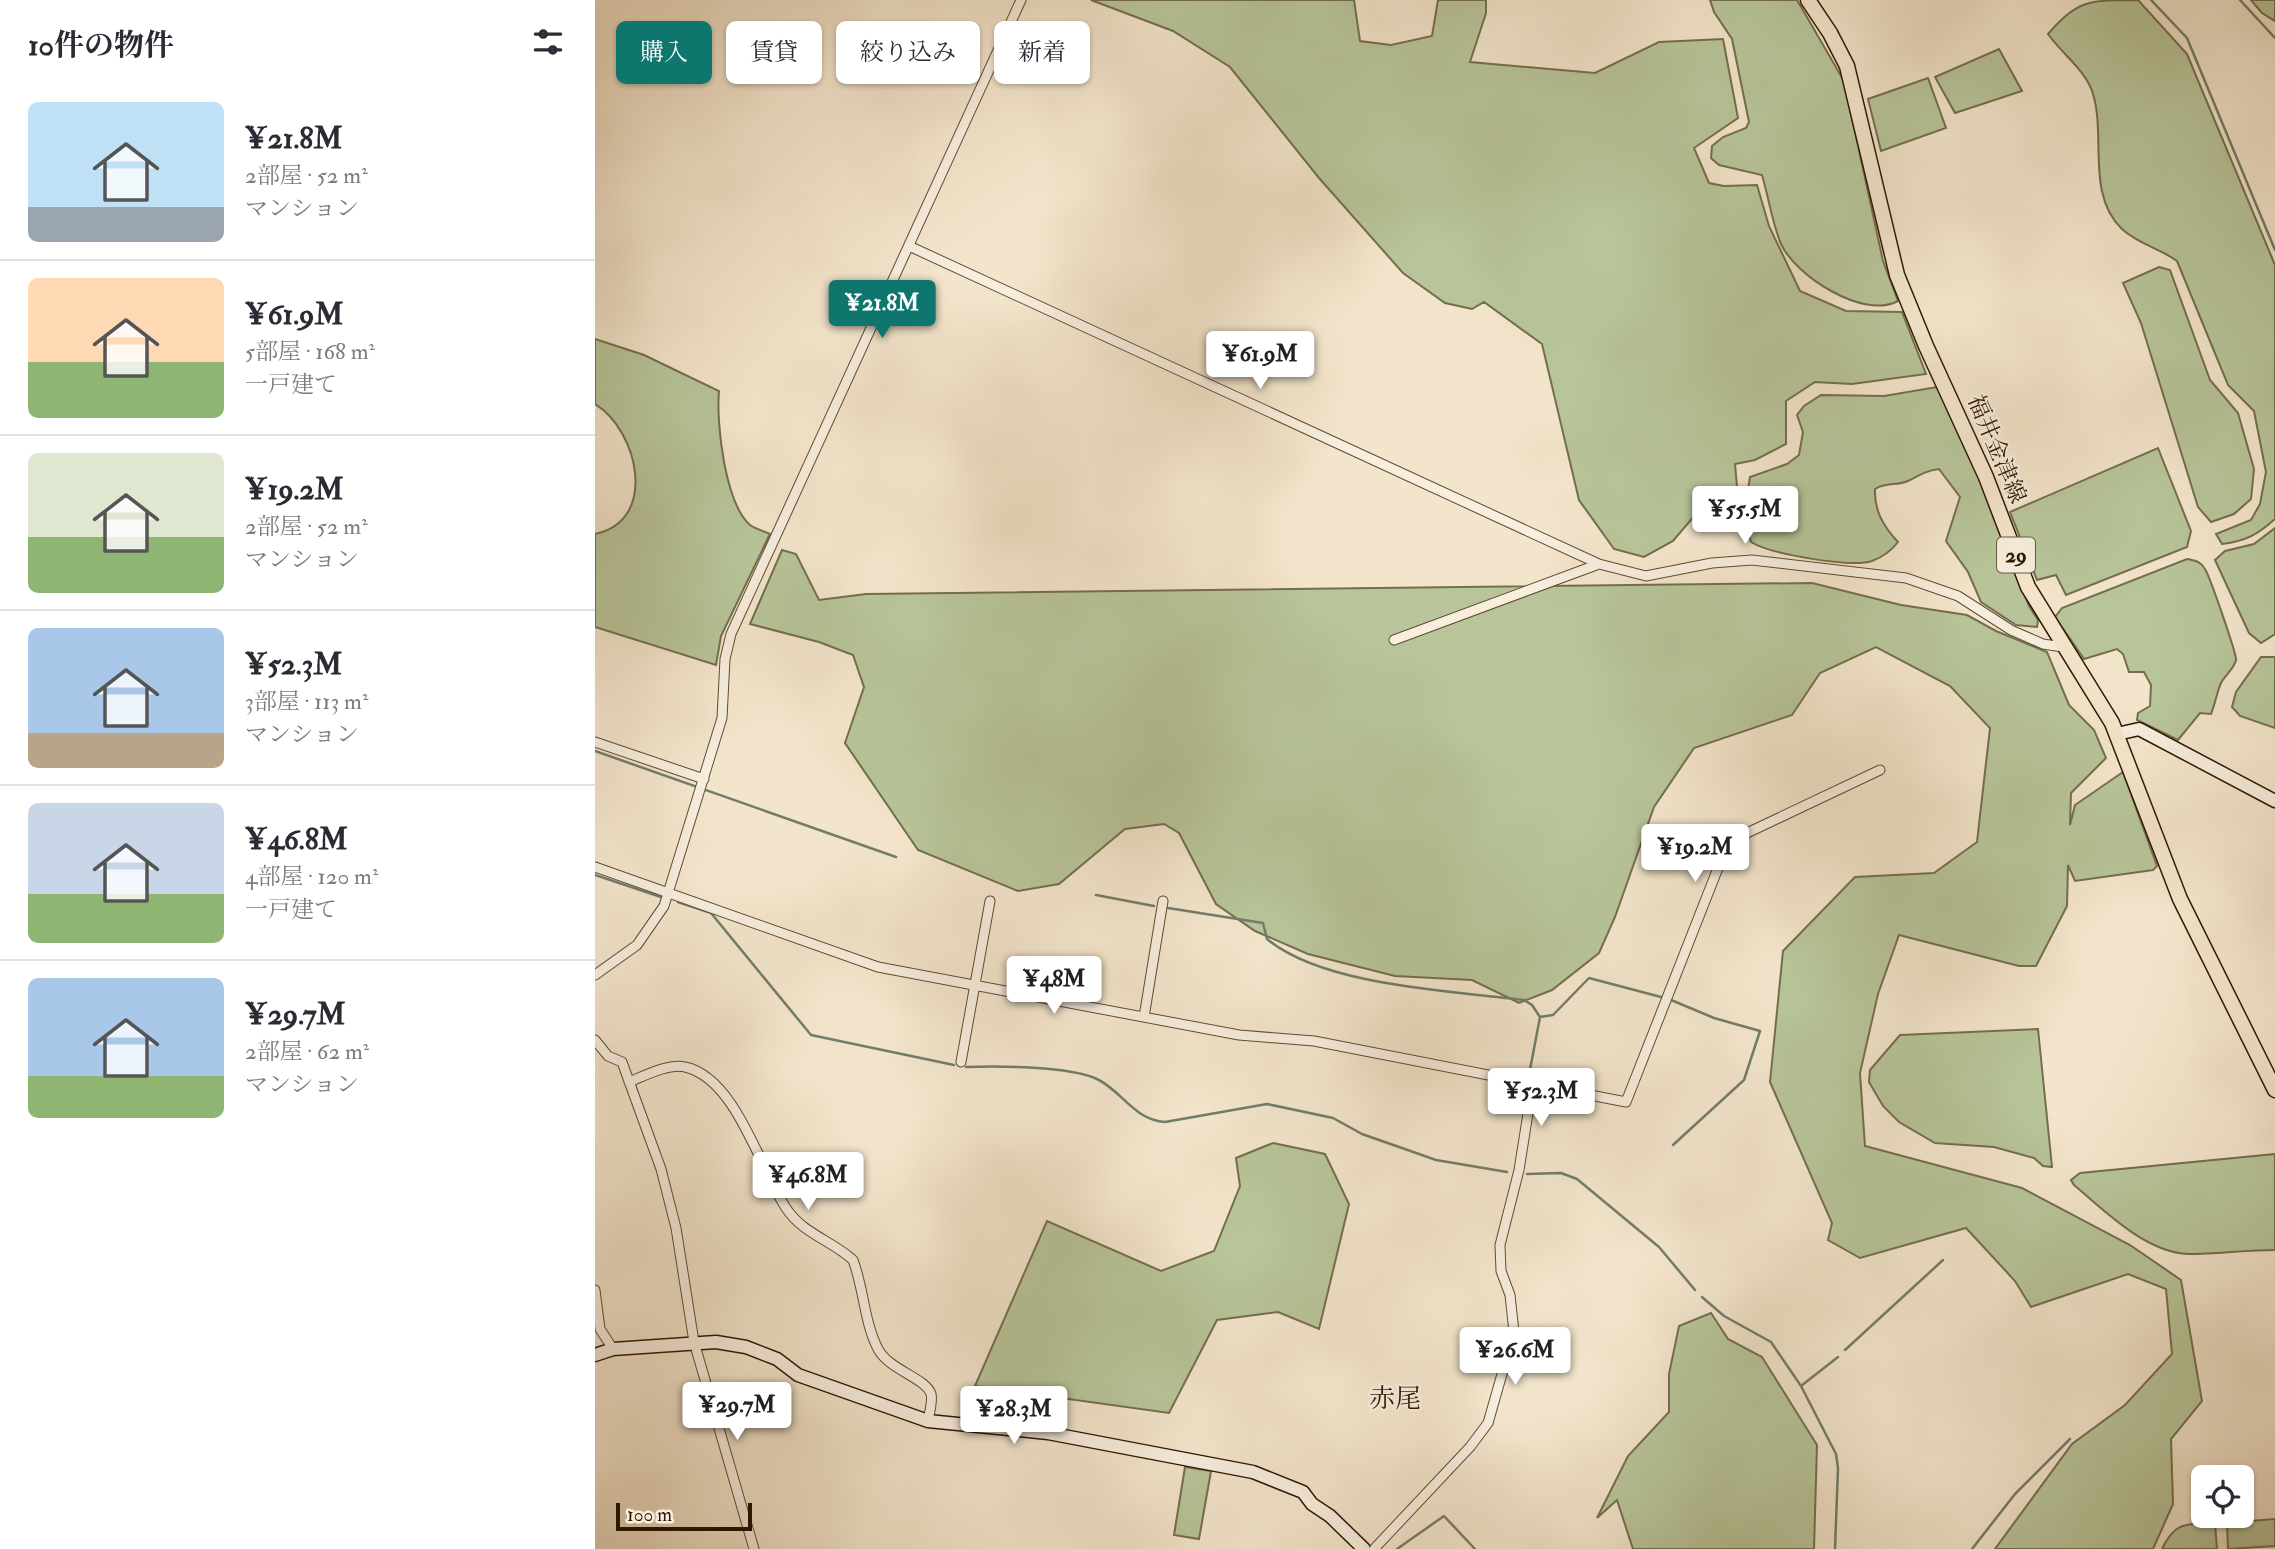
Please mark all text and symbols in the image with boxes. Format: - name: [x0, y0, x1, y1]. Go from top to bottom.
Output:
- chip: 購入: [616, 21, 712, 84]
- chip: 賃貸: [726, 21, 822, 84]
- chip: 絞り込み: [836, 21, 980, 84]
- chip: 新着: [994, 21, 1090, 84]
- icon: filters: [529, 23, 567, 61]
- text: 10件の物件: [28, 27, 174, 64]
- text: ¥21.8M: [245, 120, 342, 157]
- icon: home: [84, 130, 168, 214]
- text: 2部屋 · 52 m²: [245, 161, 368, 190]
- text: マンション: [245, 194, 359, 223]
- pin: ¥21.8M: [825, 280, 939, 340]
- text: ¥21.8M: [845, 288, 919, 317]
- text: ¥61.9M: [245, 296, 343, 333]
- icon: home: [84, 306, 168, 390]
- pin: ¥61.9M: [1203, 332, 1317, 391]
- text: 5部屋 · 168 m²: [245, 337, 375, 366]
- text: ¥61.9M: [1222, 339, 1298, 368]
- text: 一戸建て: [245, 370, 337, 399]
- street label: 福井金津線: [1961, 390, 2033, 508]
- text: ¥19.2M: [245, 471, 344, 508]
- icon: home: [84, 481, 168, 565]
- pin: ¥55.5M: [1688, 486, 1802, 546]
- text: ¥55.5M: [1708, 494, 1782, 523]
- text: 2部屋 · 52 m²: [245, 512, 368, 541]
- road number: 29: [1997, 538, 2035, 572]
- text: マンション: [245, 545, 359, 574]
- text: ¥52.3M: [245, 646, 342, 683]
- icon: home: [84, 656, 168, 740]
- text: 3部屋 · 113 m²: [245, 687, 368, 716]
- text: マンション: [245, 720, 359, 749]
- text: ¥46.8M: [245, 821, 348, 858]
- pin: ¥19.2M: [1638, 824, 1752, 884]
- icon: home: [84, 831, 168, 915]
- text: ¥19.2M: [1657, 832, 1733, 861]
- text: 4部屋 · 120 m²: [245, 862, 378, 891]
- text: 一戸建て: [245, 895, 337, 924]
- pin: ¥48M: [1013, 956, 1095, 1016]
- text: ¥48M: [1023, 964, 1085, 993]
- text: ¥29.7M: [245, 996, 346, 1033]
- icon: home: [84, 1006, 168, 1090]
- text: 2部屋 · 62 m²: [245, 1037, 369, 1066]
- pin: ¥52.3M: [1484, 1068, 1598, 1128]
- text: マンション: [245, 1070, 359, 1099]
- text: ¥52.3M: [1504, 1076, 1578, 1105]
- pin: ¥46.8M: [751, 1152, 865, 1212]
- text: ¥46.8M: [769, 1160, 847, 1189]
- pin: ¥26.6M: [1458, 1328, 1572, 1387]
- text: ¥26.6M: [1476, 1335, 1554, 1364]
- pin: ¥29.7M: [680, 1382, 794, 1442]
- district label: 赤尾: [1369, 1383, 1421, 1415]
- pin: ¥28.3M: [957, 1386, 1071, 1446]
- text: ¥29.7M: [698, 1390, 776, 1419]
- text: ¥28.3M: [976, 1394, 1052, 1423]
- map controls: [2191, 1465, 2254, 1528]
- button: locate: [2191, 1465, 2254, 1528]
- scale bar: [616, 1500, 753, 1532]
- text: 100 m: [627, 1503, 672, 1527]

